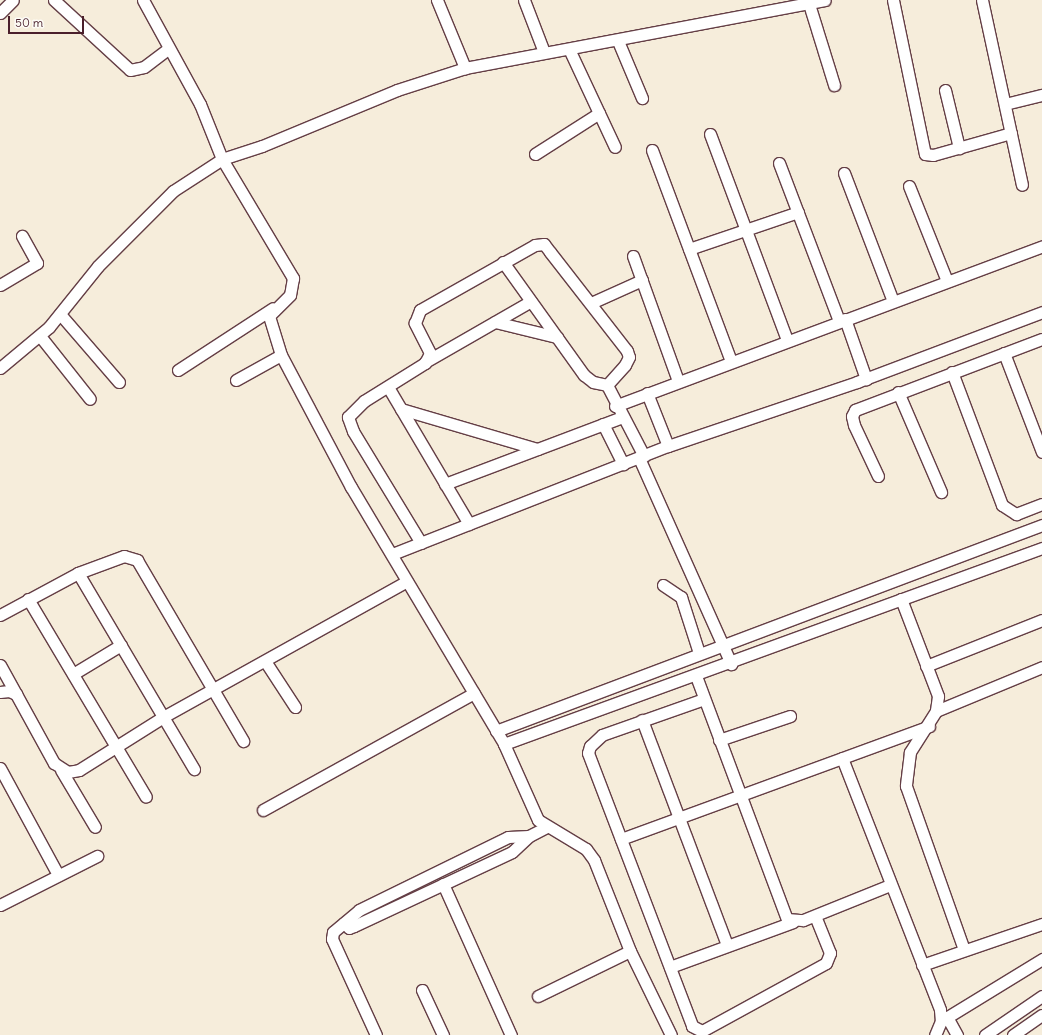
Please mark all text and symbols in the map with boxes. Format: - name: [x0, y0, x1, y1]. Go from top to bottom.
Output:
- scale bar: [10, 8, 86, 34]
- text: 50 m: [15, 15, 43, 30]

